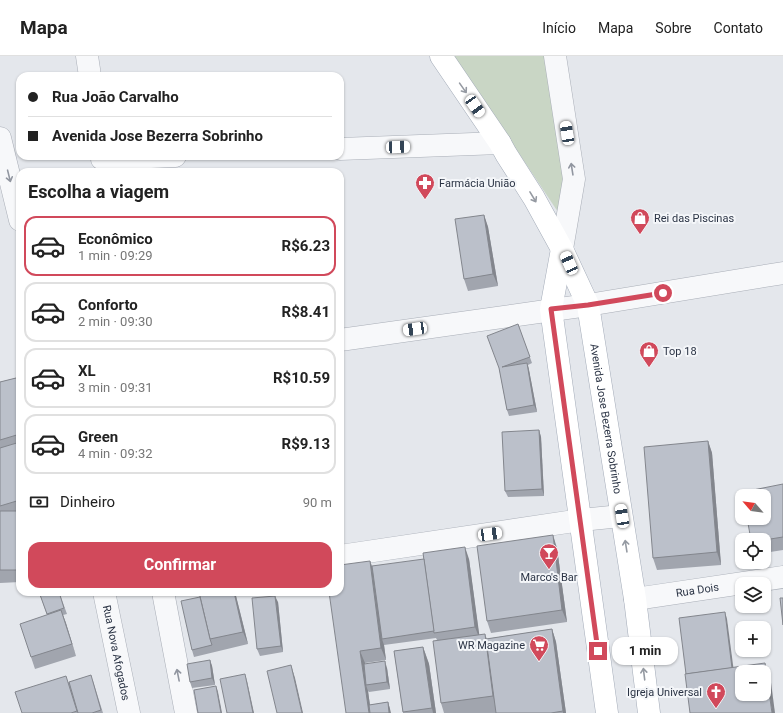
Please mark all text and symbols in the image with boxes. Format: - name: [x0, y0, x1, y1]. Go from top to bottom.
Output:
- text: Mapa: [20, 16, 68, 39]
- text: Início: [542, 20, 576, 36]
- text: Mapa: [598, 20, 633, 36]
- text: Sobre: [655, 20, 692, 36]
- text: Contato: [714, 20, 763, 36]
- one-way arrow: [459, 82, 467, 93]
- text: Rua João Carvalho: [52, 88, 179, 106]
- car: [463, 93, 487, 119]
- car: [559, 120, 575, 146]
- text: Avenida Jose Bezerra Sobrinho: [52, 127, 263, 145]
- car: [386, 141, 410, 153]
- one-way arrow: [568, 163, 576, 176]
- one-way arrow: [6, 169, 13, 182]
- pharmacy icon: Farmácia União: [414, 172, 436, 200]
- place label: Farmácia União: [439, 177, 516, 190]
- text: Escolha a viagem: [28, 181, 169, 202]
- one-way arrow: [530, 191, 538, 203]
- shop icon: Rei das Piscinas: [629, 207, 651, 235]
- place label: Rei das Piscinas: [654, 212, 734, 225]
- icon: car: [30, 228, 66, 264]
- text: Econômico: [78, 230, 153, 248]
- text: R$6.23: [282, 237, 330, 255]
- text: 1 min · 09:29: [78, 248, 153, 263]
- car: [559, 250, 579, 276]
- route start: [654, 284, 672, 302]
- icon: car: [30, 294, 66, 330]
- text: Conforto: [78, 296, 138, 314]
- text: R$8.41: [282, 303, 330, 321]
- text: 2 min · 09:30: [78, 314, 153, 329]
- car: [402, 321, 428, 337]
- shop icon: Top 18: [638, 340, 660, 368]
- street label: Avenida Jose Bezerra Sobrinho: [588, 343, 625, 495]
- place label: Top 18: [663, 345, 697, 358]
- icon: car: [30, 360, 66, 396]
- text: XL: [78, 362, 96, 380]
- text: R$10.59: [273, 369, 330, 387]
- text: 3 min · 09:31: [78, 380, 153, 395]
- icon: car: [30, 426, 66, 462]
- text: Green: [78, 428, 118, 446]
- text: R$9.13: [282, 435, 330, 453]
- text: 4 min · 09:32: [78, 446, 153, 461]
- north arrow: [735, 489, 771, 525]
- map controls: [735, 489, 771, 701]
- icon: cash: [28, 491, 50, 513]
- text: Dinheiro: [60, 493, 115, 511]
- text: 90 m: [303, 495, 332, 510]
- car: [614, 503, 630, 529]
- car: [477, 526, 503, 542]
- button: locate: [735, 533, 771, 569]
- one-way arrow: [622, 539, 630, 552]
- button: Confirmar: [28, 542, 332, 588]
- bar icon: Marco's Bar: [538, 542, 560, 570]
- place label: Marco's Bar: [521, 571, 578, 584]
- button: layers: [735, 577, 771, 613]
- street label: Rua Dois: [675, 580, 720, 599]
- street label: Rua Nova Afogados: [100, 604, 133, 702]
- button: +: [735, 621, 771, 657]
- supermarket icon: WR Magazine: [528, 634, 550, 662]
- callout: 1 min: [612, 637, 678, 665]
- place label: WR Magazine: [458, 639, 525, 652]
- route end: [589, 642, 607, 660]
- text: 1 min: [629, 643, 661, 658]
- button: −: [735, 665, 771, 701]
- one-way arrow: [640, 668, 648, 681]
- one-way arrow: [174, 669, 182, 682]
- church icon: Igreja Universal: [705, 681, 727, 709]
- place label: Igreja Universal: [627, 686, 702, 699]

